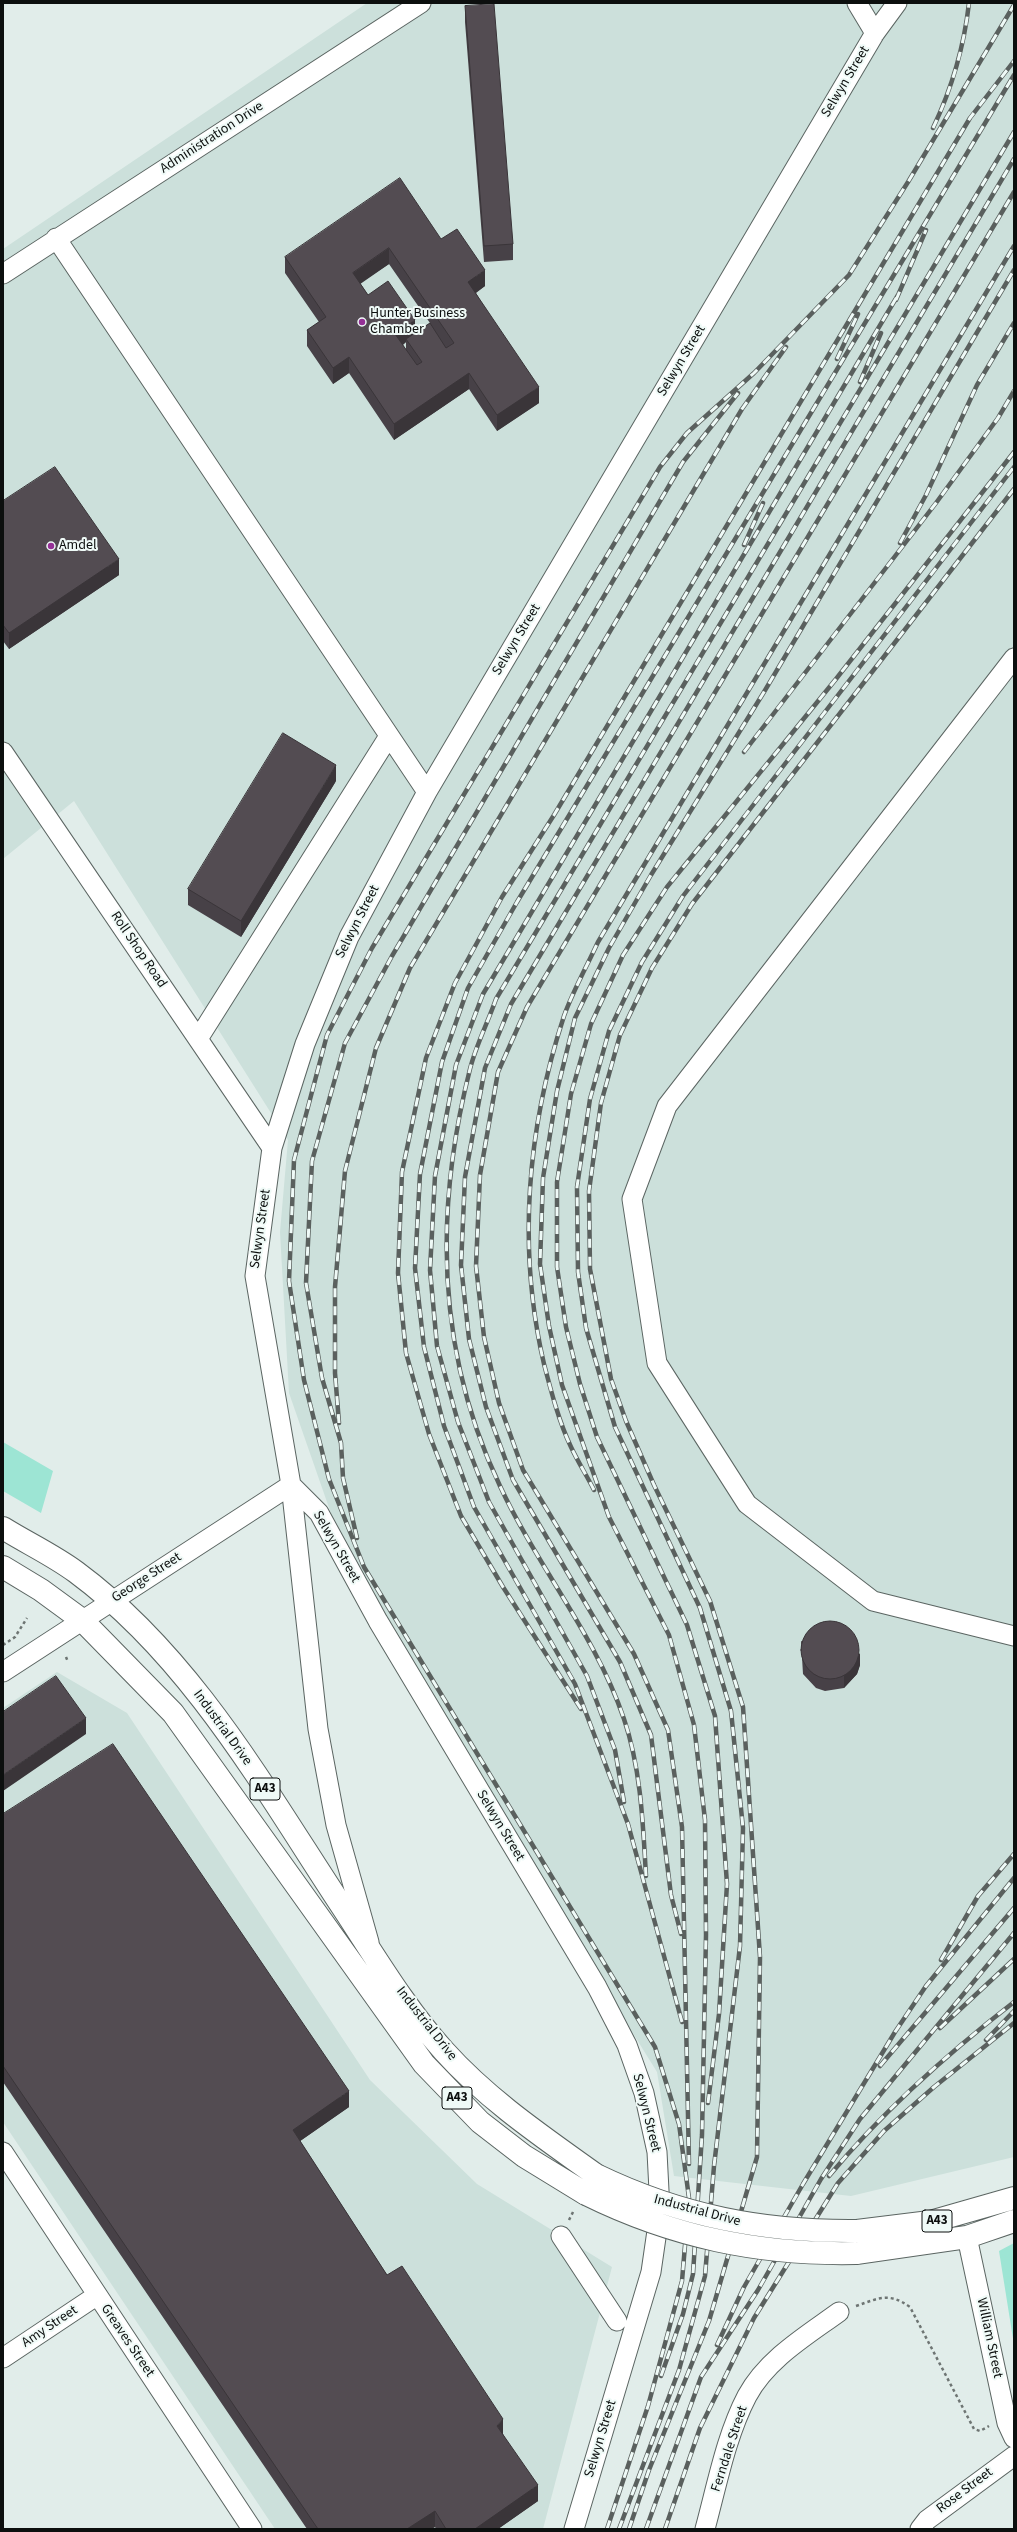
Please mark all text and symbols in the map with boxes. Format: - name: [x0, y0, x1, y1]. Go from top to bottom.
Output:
- street label: Selwyn Street: [818, 43, 874, 121]
- street label: Administration Drive: [157, 98, 267, 178]
- place label: Hunter Business Chamber: [370, 306, 465, 338]
- marker: Hunter Business Chamber: [357, 317, 367, 327]
- street label: Selwyn Street: [654, 322, 710, 400]
- place label: Amdel: [59, 538, 96, 554]
- marker: Amdel: [46, 541, 56, 551]
- street label: Selwyn Street: [489, 601, 545, 679]
- street label: Selwyn Street: [332, 882, 384, 962]
- street label: Roll Shop Road: [106, 909, 170, 991]
- street label: Selwyn Street: [247, 1188, 275, 1270]
- street label: Selwyn Street: [309, 1508, 363, 1586]
- street label: George Street: [109, 1549, 185, 1607]
- street label: Industrial Drive: [189, 1687, 255, 1769]
- road number: A43: [250, 1778, 280, 1800]
- street label: Selwyn Street: [472, 1787, 528, 1865]
- street label: Industrial Drive: [392, 1984, 460, 2064]
- street label: Selwyn Street: [628, 2072, 664, 2154]
- road number: A43: [442, 2087, 472, 2109]
- street label: Industrial Drive: [652, 2191, 742, 2231]
- road number: A43: [922, 2210, 952, 2232]
- street label: William Street: [972, 2296, 1006, 2380]
- street label: Greaves Street: [96, 2301, 158, 2381]
- street label: Amy Street: [19, 2302, 81, 2352]
- street label: Selwyn Street: [581, 2398, 621, 2480]
- street label: Ferndale Street: [708, 2404, 752, 2494]
- street label: Rose Street: [934, 2464, 996, 2518]

